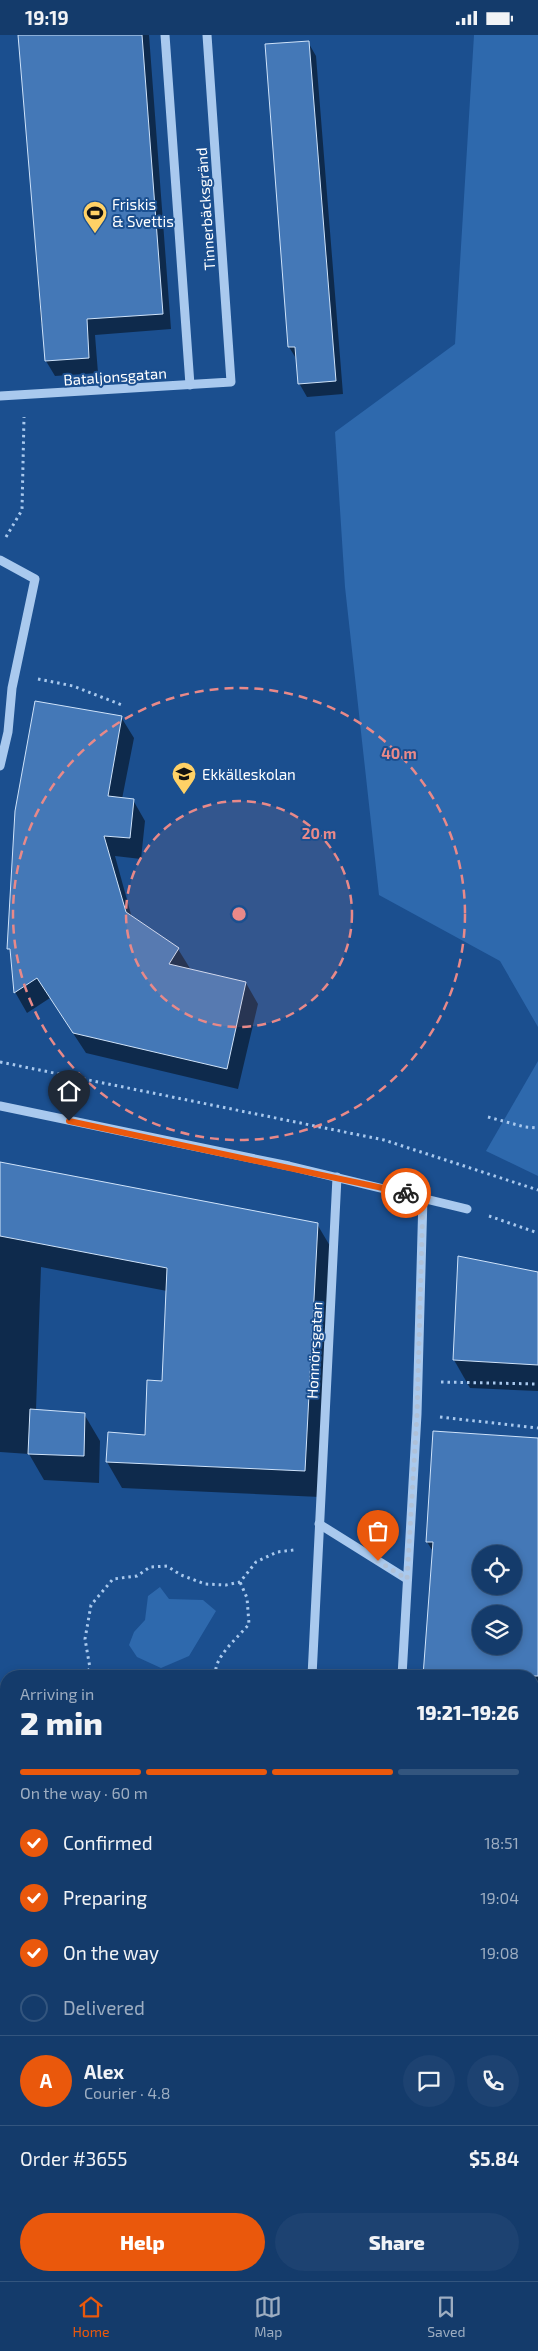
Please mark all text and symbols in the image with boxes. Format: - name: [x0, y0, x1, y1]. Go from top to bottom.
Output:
- text: 19:19: [25, 6, 69, 29]
- street label: Tinnerbäcksgränd: [192, 147, 218, 271]
- place label: Friskis & Svettis: [112, 195, 174, 230]
- sports icon: Friskis & Svettis: [82, 200, 108, 234]
- street label: Bataljonsgatan: [63, 363, 167, 390]
- text: 40 m: [381, 744, 417, 762]
- school or university icon: Ekkälleskolan: [171, 761, 197, 795]
- place label: Ekkälleskolan: [202, 765, 296, 783]
- text: 20 m: [302, 824, 336, 842]
- centre of rings: [230, 905, 248, 923]
- pin: [48, 1070, 90, 1121]
- icon: home: [55, 1077, 83, 1105]
- courier: [381, 1168, 431, 1218]
- icon: bike: [392, 1179, 420, 1207]
- street label: Honnörsgatan: [302, 1301, 326, 1399]
- pin: [357, 1510, 399, 1561]
- icon: bag: [364, 1517, 392, 1545]
- map controls: [472, 1545, 522, 1655]
- button: locate: [472, 1545, 522, 1595]
- button: layers: [472, 1605, 522, 1655]
- text: Arriving in: [20, 1684, 94, 1703]
- text: 19:21–19:26: [417, 1701, 519, 1724]
- text: 2 min: [20, 1703, 103, 1741]
- text: On the way · 60 m: [20, 1783, 148, 1802]
- icon: check: [20, 1829, 48, 1857]
- text: Confirmed: [63, 1831, 153, 1854]
- text: 18:51: [484, 1833, 519, 1852]
- icon: check: [20, 1884, 48, 1912]
- text: Preparing: [63, 1886, 147, 1909]
- text: 19:04: [480, 1888, 519, 1907]
- icon: check: [20, 1939, 48, 1967]
- text: On the way: [63, 1941, 159, 1964]
- text: 19:08: [480, 1943, 519, 1962]
- text: Delivered: [63, 1996, 145, 2019]
- button: chat: [403, 2055, 455, 2107]
- button: phone: [467, 2055, 519, 2107]
- text: Alex: [84, 2060, 124, 2083]
- text: A: [40, 2069, 52, 2092]
- text: Courier · 4.8: [84, 2083, 171, 2102]
- text: Order #3655: [20, 2147, 127, 2170]
- text: $5.84: [469, 2147, 519, 2170]
- button: Help: [20, 2213, 265, 2271]
- button: Share: [275, 2213, 519, 2271]
- tab: Home: [72, 2293, 109, 2340]
- tab: Map: [254, 2293, 282, 2340]
- tab: Saved: [427, 2293, 466, 2340]

